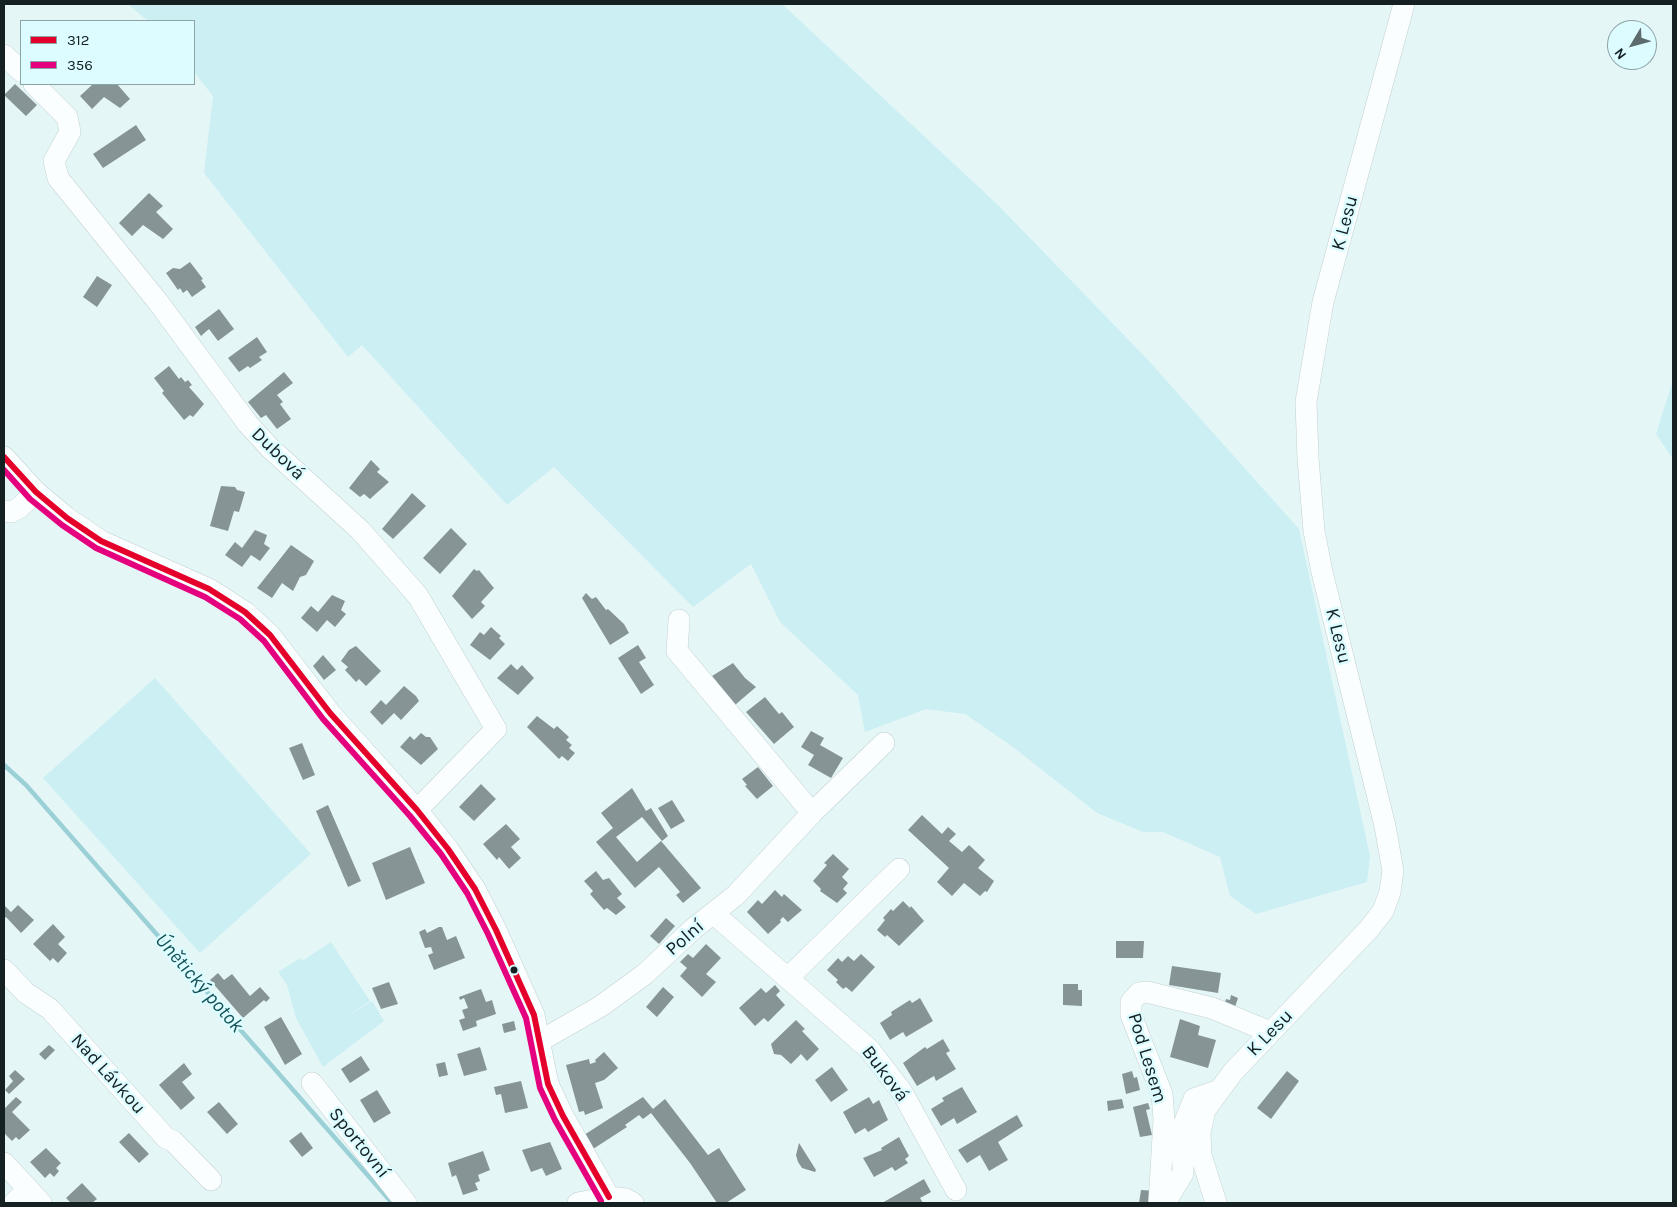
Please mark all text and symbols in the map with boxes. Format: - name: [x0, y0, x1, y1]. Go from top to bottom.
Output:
- legend: [20, 20, 195, 85]
- north arrow: [1607, 20, 1657, 70]
- text: 312: [67, 31, 90, 49]
- text: N: [1611, 45, 1630, 63]
- text: 356: [67, 56, 93, 74]
- street label: K Lesu: [1327, 193, 1363, 253]
- street label: Dubová: [246, 423, 310, 485]
- street label: K Lesu: [1320, 606, 1356, 666]
- street label: Polní: [661, 915, 709, 961]
- water label: Únětický potok: [149, 929, 249, 1037]
- unlabelled marker: [509, 965, 519, 975]
- street label: K Lesu: [1242, 1005, 1298, 1061]
- street label: Pod Lesem: [1123, 1010, 1171, 1106]
- street label: Nad Lávkou: [66, 1029, 150, 1119]
- street label: Buková: [857, 1041, 913, 1107]
- street label: Sportovní: [324, 1103, 394, 1183]

